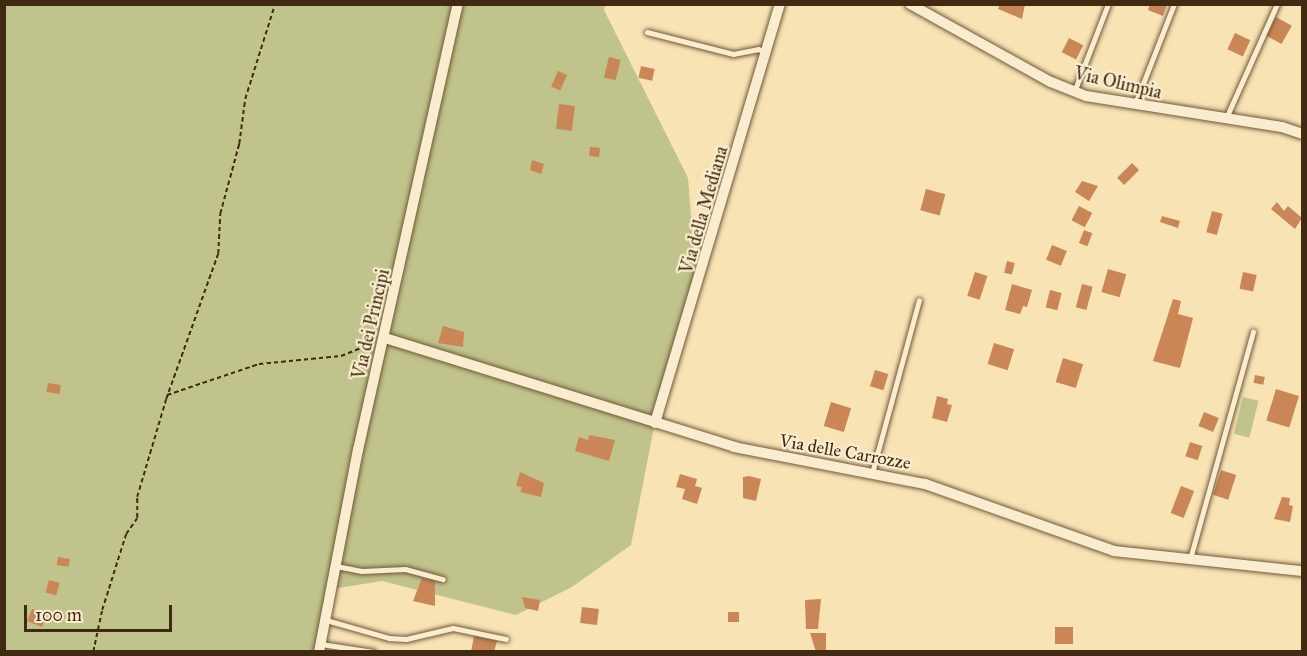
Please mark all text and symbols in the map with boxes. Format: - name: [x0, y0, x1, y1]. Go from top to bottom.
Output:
- street label: Via Olimpia: [1072, 62, 1164, 104]
- street label: Via della Mediana: [675, 144, 733, 276]
- street label: Via dei Principi: [348, 267, 394, 381]
- street label: Via delle Carrozze: [778, 430, 912, 474]
- scale bar: [27, 593, 176, 631]
- text: 100 m: [35, 604, 82, 626]

